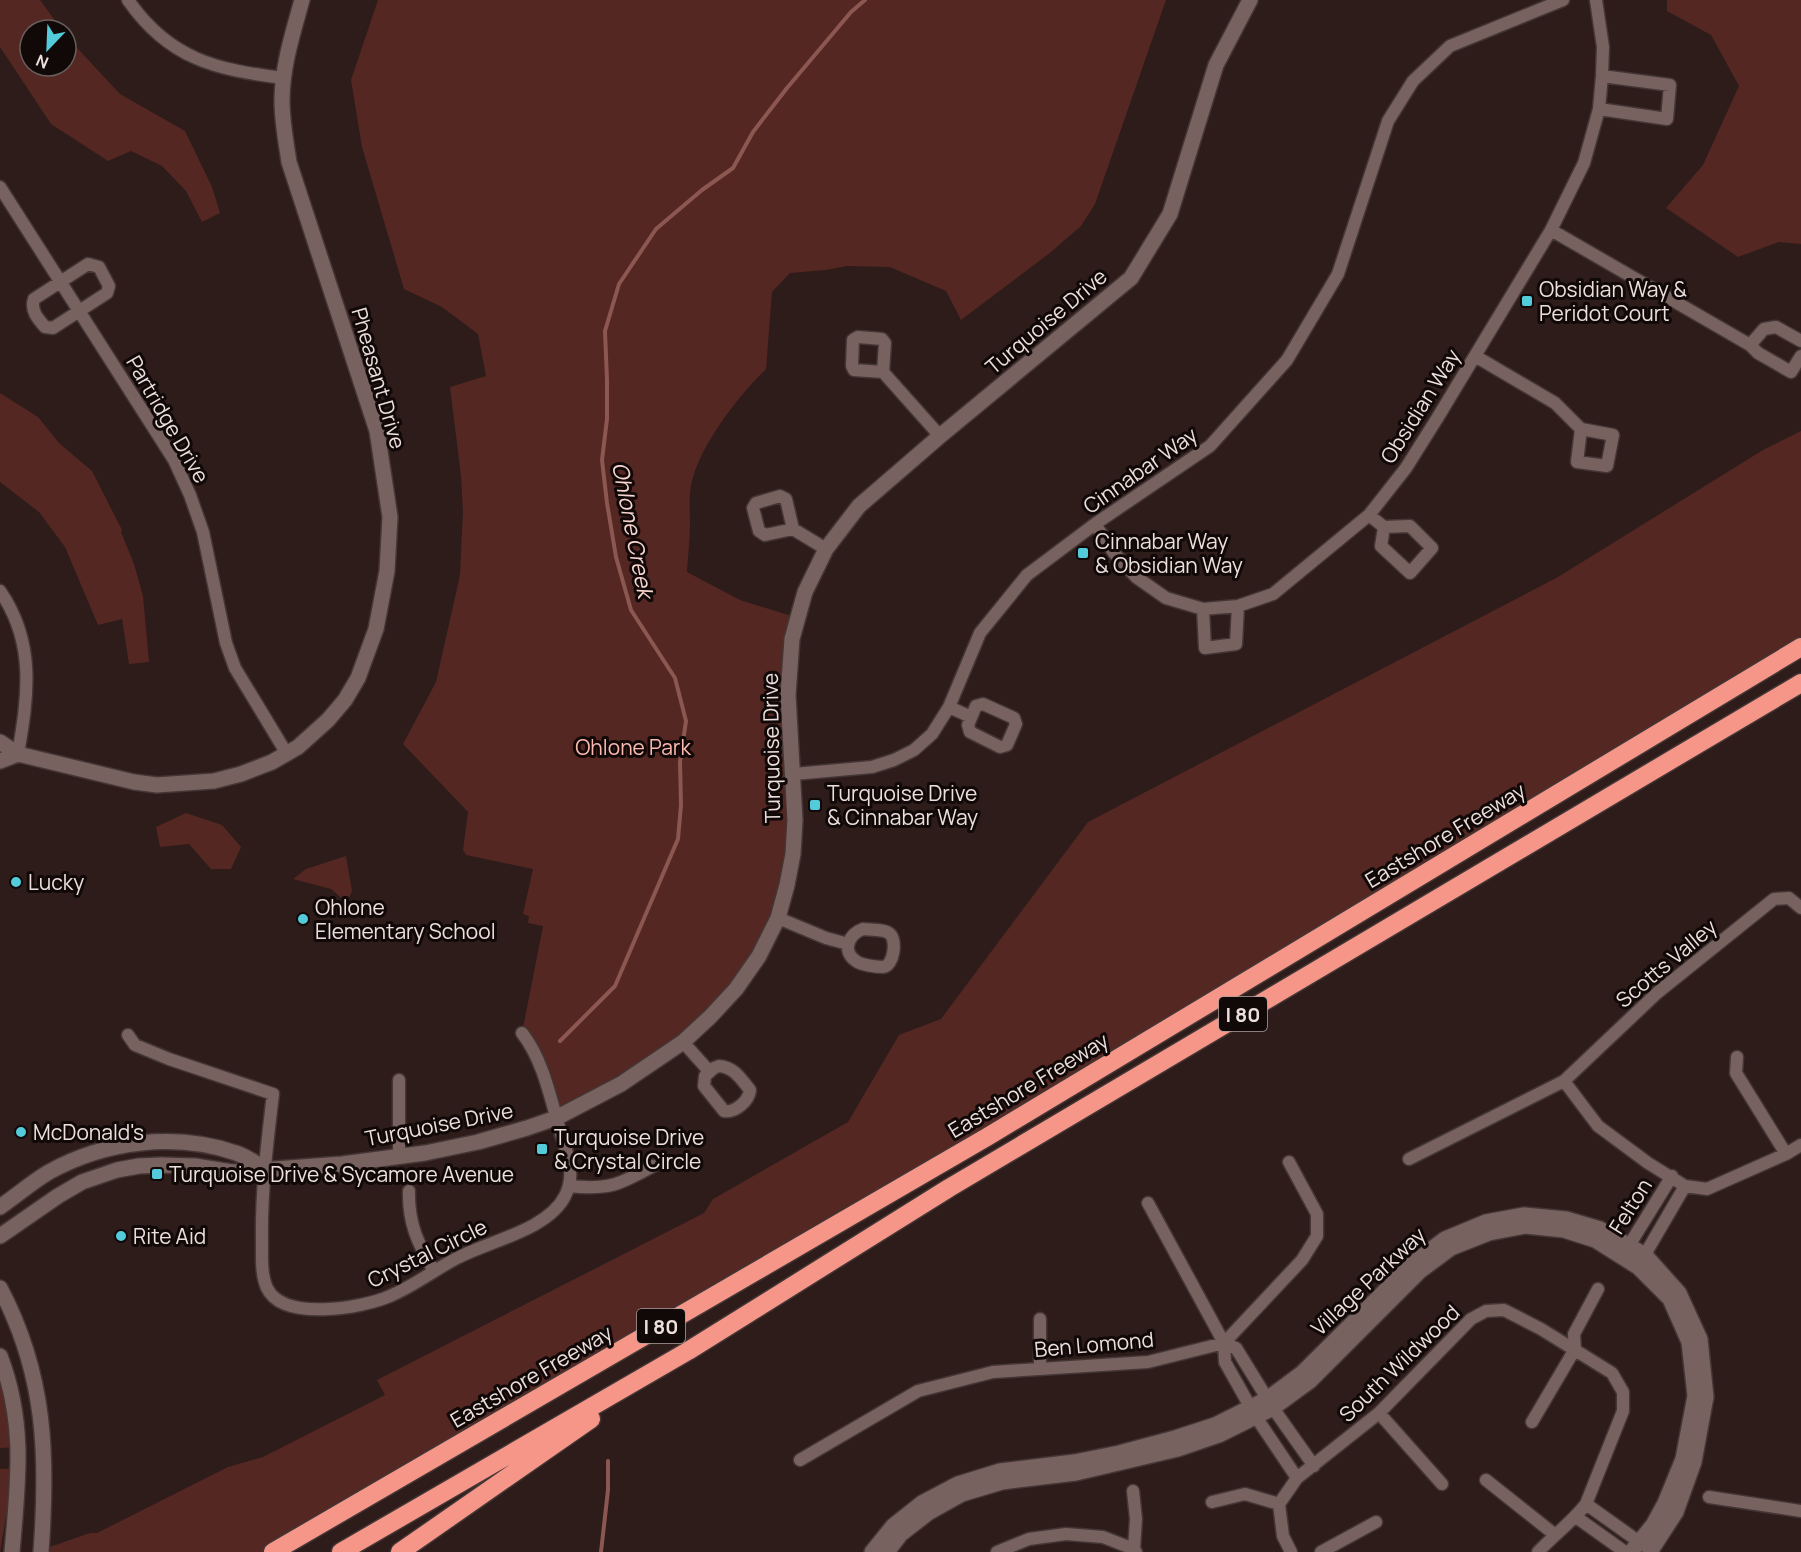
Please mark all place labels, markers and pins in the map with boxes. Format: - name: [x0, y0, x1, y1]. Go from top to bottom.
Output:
- place label: Obsidian Way & Peridot Court: [1539, 275, 1687, 327]
- marker: Obsidian Way & Peridot Court: [1520, 294, 1534, 308]
- place label: Cinnabar Way & Obsidian Way: [1095, 527, 1243, 579]
- marker: Cinnabar Way & Obsidian Way: [1076, 546, 1090, 560]
- place label: Turquoise Drive & Cinnabar Way: [827, 779, 978, 831]
- marker: Turquoise Drive & Cinnabar Way: [808, 798, 822, 812]
- place label: Lucky: [28, 868, 84, 896]
- marker: Lucky: [9, 875, 23, 889]
- place label: Ohlone Elementary School: [315, 893, 496, 945]
- marker: Ohlone Elementary School: [296, 912, 310, 926]
- place label: McDonald's: [33, 1118, 144, 1146]
- place label: Turquoise Drive & Crystal Circle: [554, 1123, 704, 1175]
- marker: McDonald's: [14, 1125, 28, 1139]
- marker: Turquoise Drive & Crystal Circle: [535, 1142, 549, 1156]
- place label: Turquoise Drive & Sycamore Avenue: [169, 1160, 514, 1188]
- marker: Turquoise Drive & Sycamore Avenue: [150, 1167, 164, 1181]
- place label: Rite Aid: [133, 1222, 206, 1250]
- marker: Rite Aid: [114, 1229, 128, 1243]

